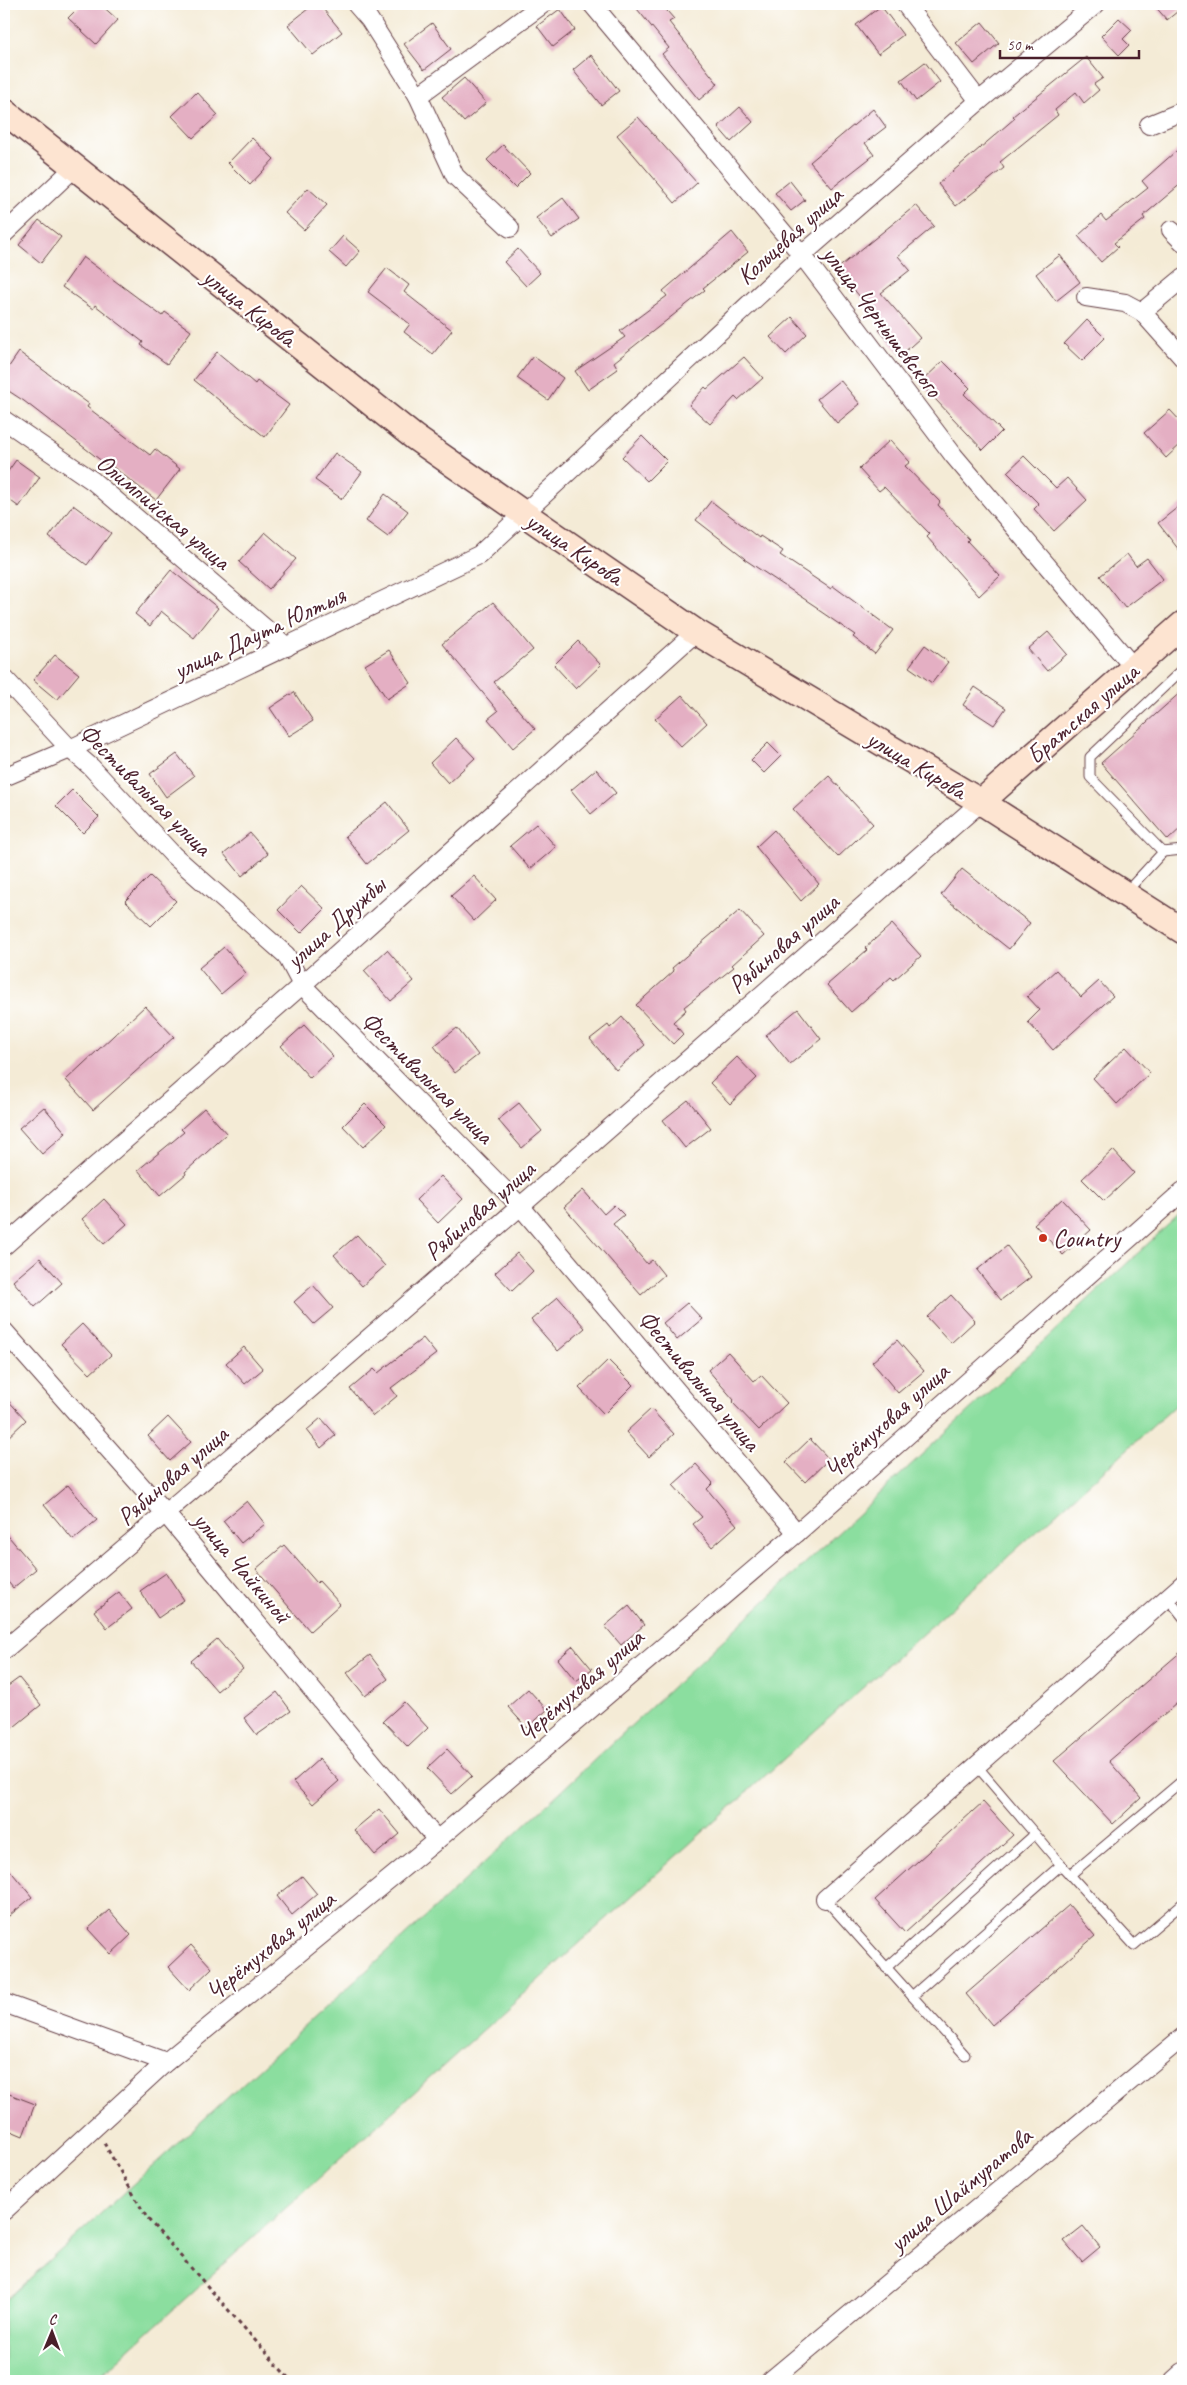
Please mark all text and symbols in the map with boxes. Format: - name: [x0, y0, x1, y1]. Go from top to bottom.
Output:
- scale bar: [1000, 28, 1138, 60]
- text: 50 m: [1007, 36, 1034, 55]
- street label: Кольцевая улица: [730, 178, 851, 292]
- street label: улица Чернышевского: [814, 238, 950, 405]
- street label: улица Кирова: [194, 260, 305, 356]
- street label: Олимпийская улица: [90, 447, 238, 578]
- street label: улица Кирова: [518, 504, 631, 594]
- street label: улица Даута Юлтыя: [166, 579, 351, 688]
- street label: Братская улица: [1020, 654, 1148, 771]
- street label: Фестивальная улица: [72, 717, 220, 864]
- street label: улица Кирова: [859, 722, 974, 808]
- street label: улица Дружбы: [278, 868, 394, 977]
- street label: Рябиновая улица: [721, 885, 847, 1001]
- street label: Фестивальная улица: [354, 1005, 502, 1152]
- street label: Рябиновая улица: [417, 1152, 543, 1268]
- place label: Country: [1053, 1223, 1122, 1255]
- marker: Country: [1037, 1232, 1049, 1244]
- street label: Фестивальная улица: [631, 1304, 769, 1459]
- street label: Черёмуховая улица: [817, 1355, 957, 1485]
- street label: Рябиновая улица: [110, 1417, 236, 1533]
- street label: улица Чайкиной: [185, 1504, 299, 1631]
- street label: Черёмуховая улица: [511, 1621, 652, 1749]
- street label: Черёмуховая улица: [199, 1882, 344, 2008]
- street label: улица Шаймуратова: [881, 2119, 1040, 2260]
- north arrow: [28, 2308, 78, 2358]
- text: С: [49, 2311, 58, 2328]

